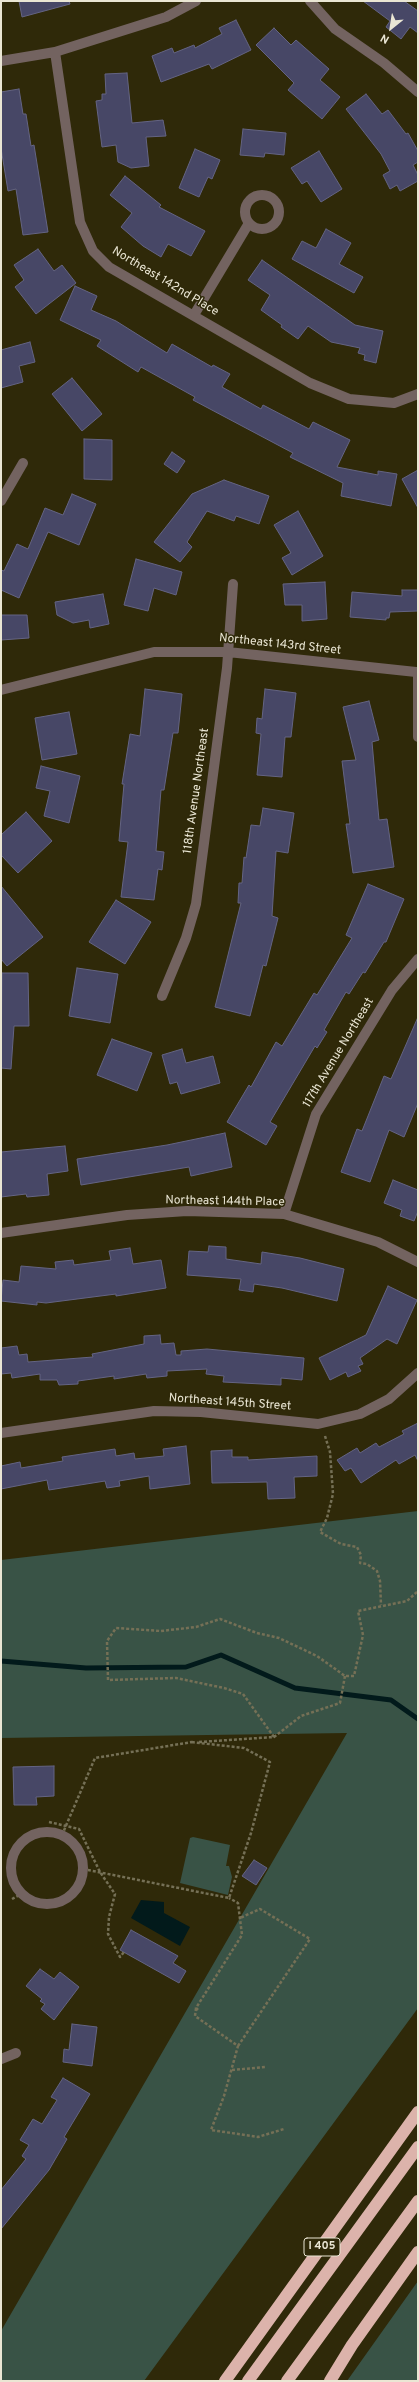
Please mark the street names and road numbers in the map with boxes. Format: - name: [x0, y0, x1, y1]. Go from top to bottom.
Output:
- street label: Northeast 142nd Place: [109, 244, 221, 320]
- street label: Northeast 143rd Street: [218, 631, 342, 659]
- street label: 118th Avenue Northeast: [181, 727, 213, 855]
- street label: 117th Avenue Northeast: [300, 995, 378, 1111]
- street label: Northeast 144th Place: [165, 1194, 285, 1210]
- street label: Northeast 145th Street: [168, 1392, 292, 1414]
- road number: I 405: [304, 2238, 340, 2256]

